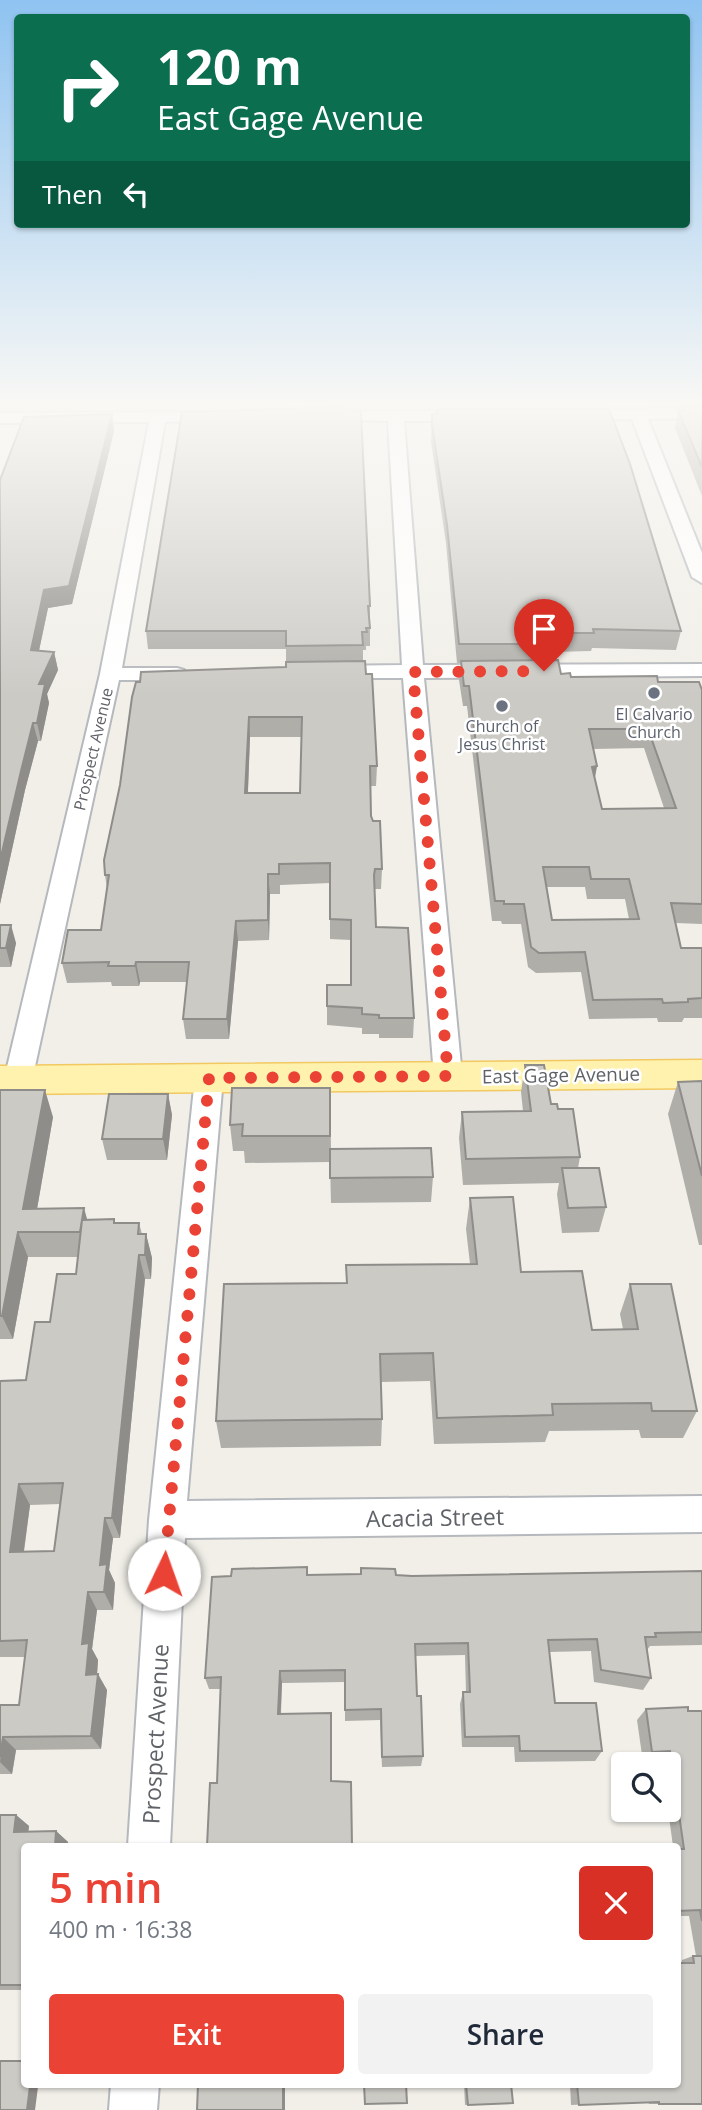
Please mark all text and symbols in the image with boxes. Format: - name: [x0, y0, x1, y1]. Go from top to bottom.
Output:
- text: 120 m: [157, 33, 302, 99]
- icon: right: [42, 42, 133, 133]
- text: East Gage Avenue: [157, 96, 424, 139]
- icon: left: [117, 175, 155, 213]
- text: Then: [42, 176, 103, 212]
- pin: [514, 599, 574, 671]
- icon: arrive: [525, 610, 563, 648]
- street label: Prospect Avenue: [68, 685, 118, 813]
- marker: El Calvario Church: [646, 685, 662, 701]
- marker: Church of Jesus Christ: [494, 698, 510, 714]
- place label: El Calvario Church: [615, 703, 693, 743]
- place label: Church of Jesus Christ: [457, 715, 545, 755]
- street label: East Gage Avenue: [482, 1061, 640, 1089]
- street label: Acacia Street: [366, 1500, 504, 1534]
- position arrow: [127, 1537, 201, 1611]
- street label: Prospect Avenue: [134, 1643, 176, 1825]
- map controls: [611, 1752, 681, 1822]
- button: search: [611, 1752, 681, 1822]
- text: 5 min: [49, 1858, 162, 1915]
- button: close: [579, 1866, 653, 1940]
- text: 400 m · 16:38: [49, 1913, 192, 1945]
- button: Exit: [49, 1994, 344, 2074]
- button: Share: [358, 1994, 653, 2074]

